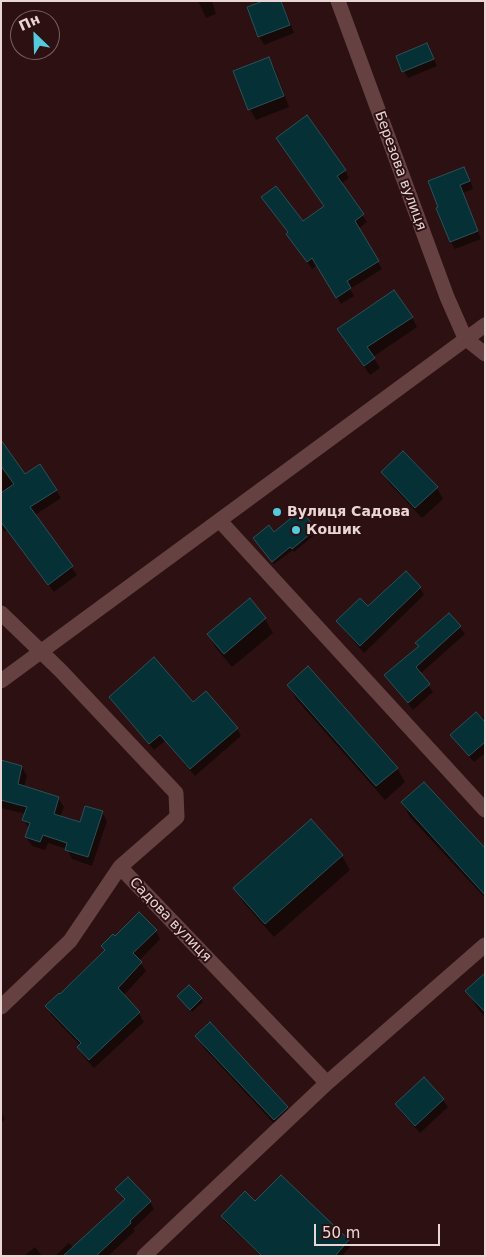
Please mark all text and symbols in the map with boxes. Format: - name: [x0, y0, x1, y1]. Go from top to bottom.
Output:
- north arrow: [10, 10, 60, 60]
- text: Пн: [16, 11, 42, 34]
- street label: Березова вулиця: [371, 109, 429, 233]
- place label: Вулиця Садова: [287, 504, 410, 520]
- marker: Вулиця Садова: [271, 506, 283, 518]
- place label: Кошик: [306, 522, 361, 538]
- marker: Кошик: [290, 524, 302, 536]
- street label: Садова вулиця: [126, 874, 214, 966]
- scale bar: [316, 1214, 442, 1246]
- text: 50 m: [322, 1224, 360, 1242]

